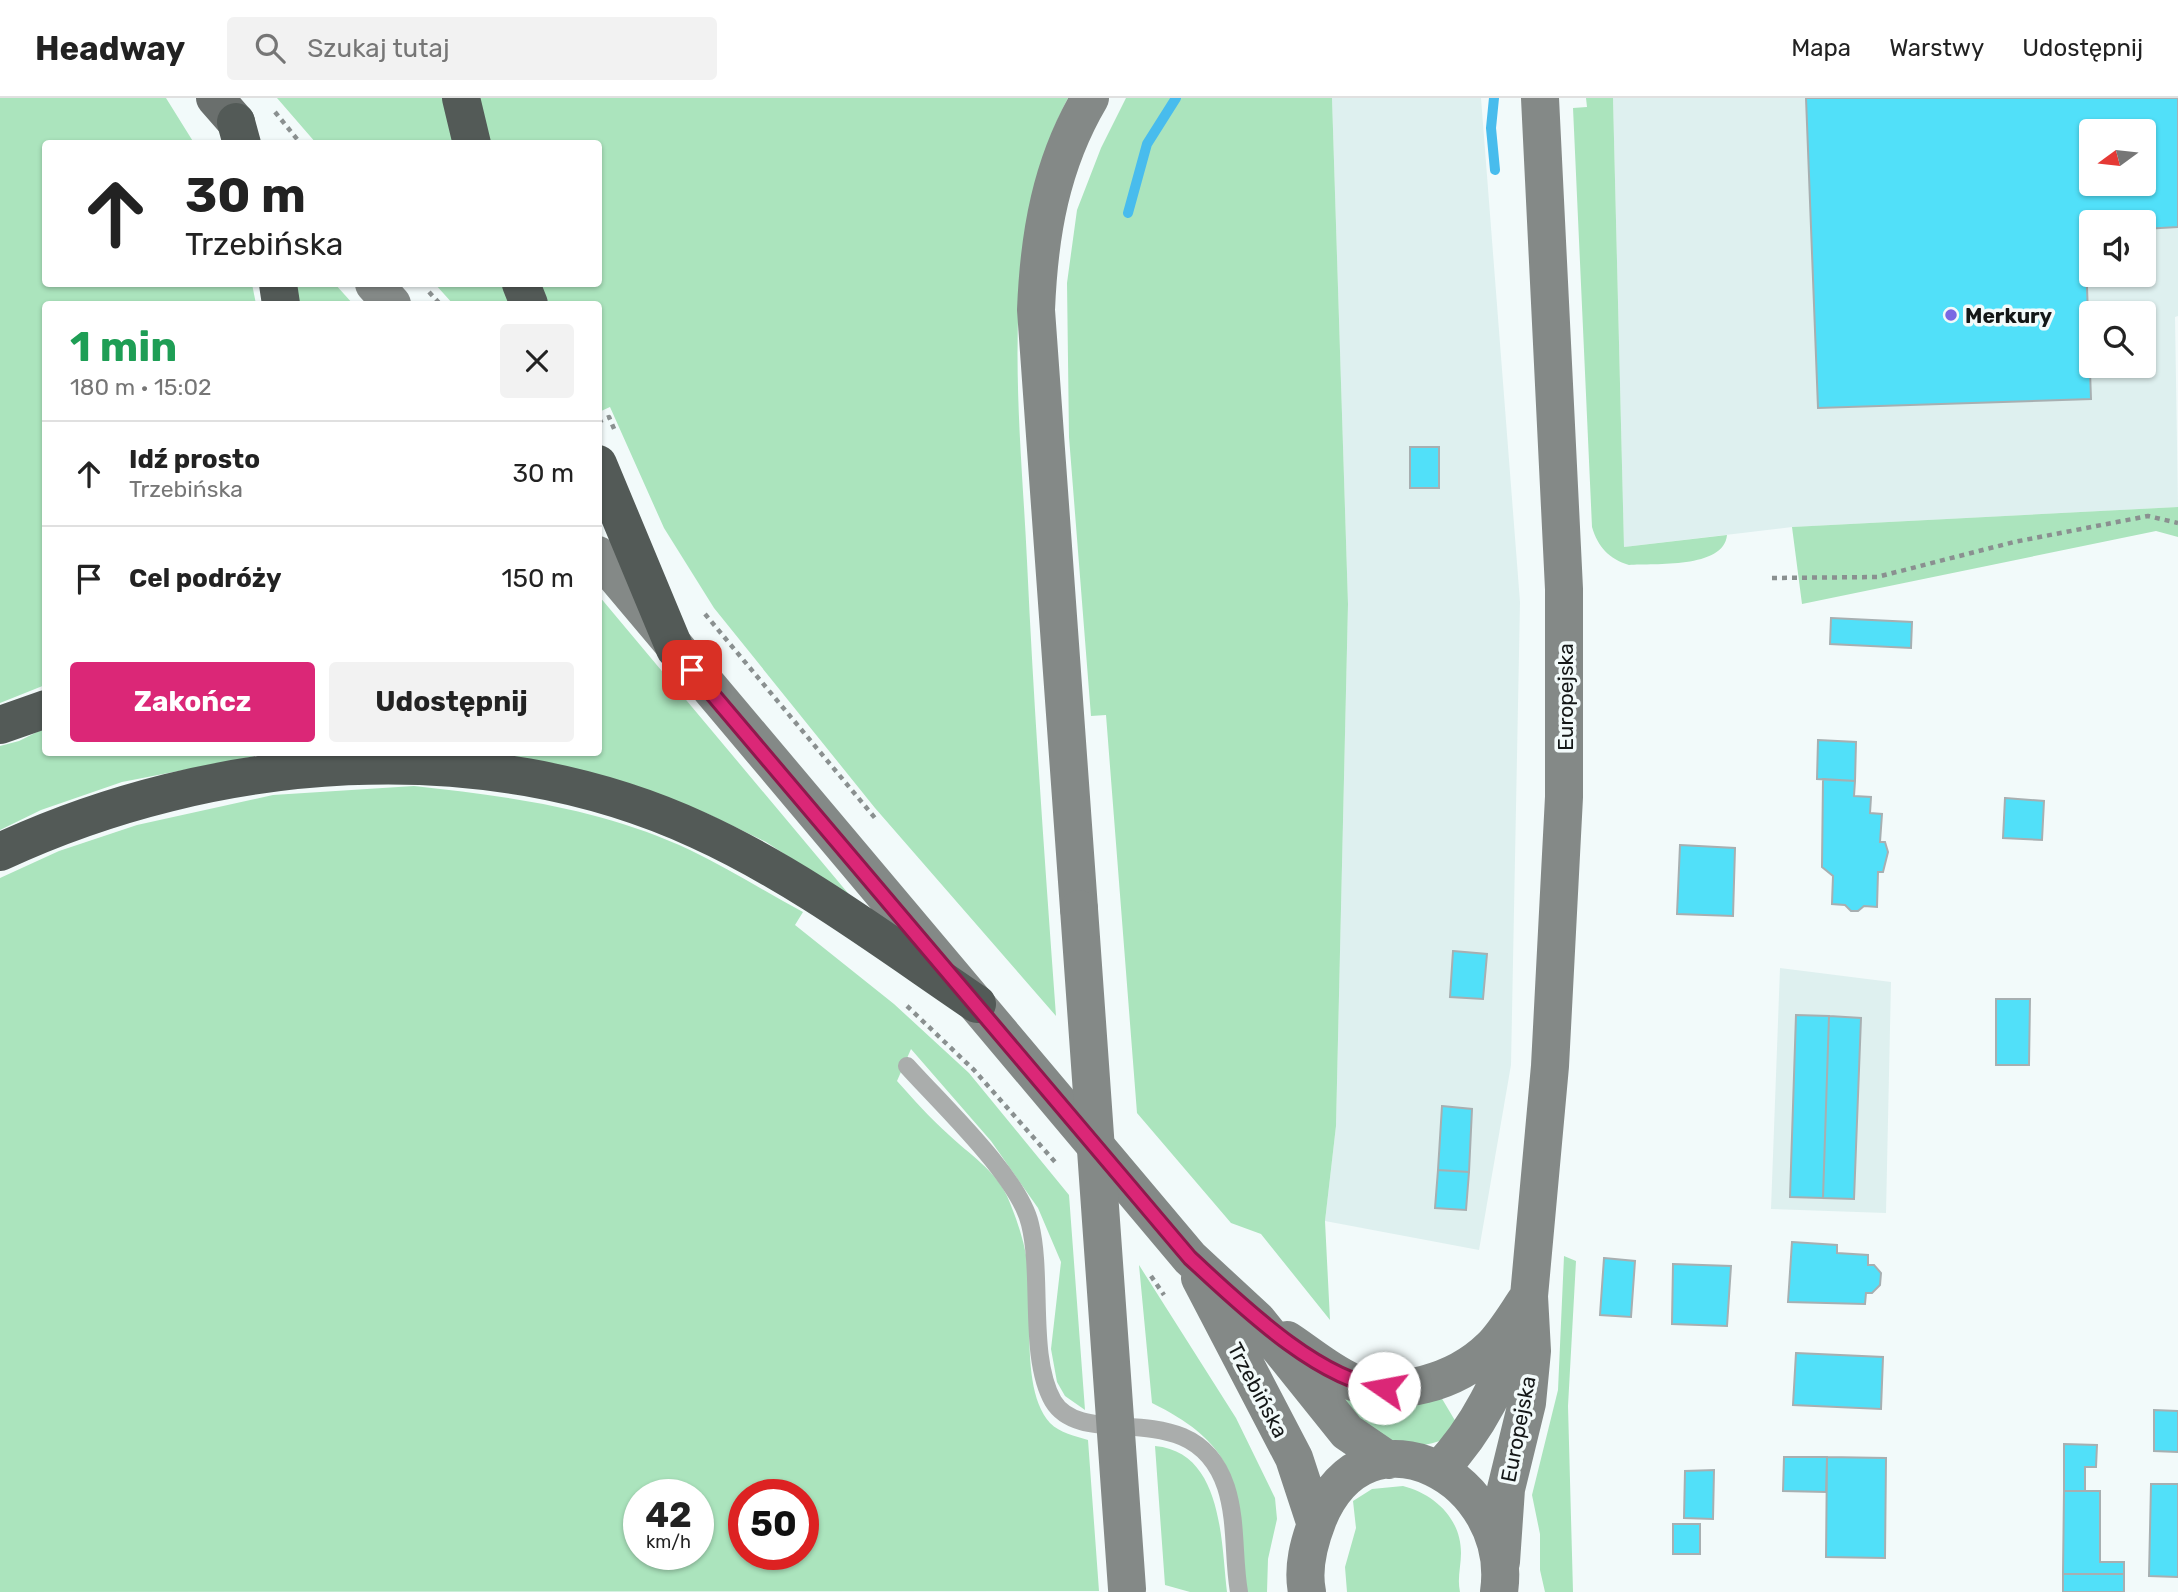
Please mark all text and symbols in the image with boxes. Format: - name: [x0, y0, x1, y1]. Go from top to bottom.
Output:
- search box: [227, 17, 717, 80]
- text: Headway: [35, 29, 185, 68]
- icon: search: [251, 29, 289, 67]
- text: Szukaj tutaj: [307, 33, 450, 64]
- text: Mapa: [1791, 34, 1851, 62]
- text: Warstwy: [1889, 34, 1984, 62]
- text: Udostępnij: [2022, 34, 2143, 62]
- north arrow: [2079, 119, 2156, 196]
- map controls: [2079, 119, 2156, 378]
- text: 30 m: [185, 166, 306, 224]
- icon: ahead: [70, 168, 161, 259]
- button: sound: [2079, 210, 2156, 287]
- text: Trzebińska: [185, 225, 343, 263]
- button: search: [2079, 301, 2156, 378]
- place label: Merkury: [1965, 303, 2053, 328]
- marker: Merkury: [1943, 307, 1959, 323]
- text: 1 min: [70, 322, 177, 372]
- button: close: [500, 324, 574, 398]
- text: 180 m · 15:02: [70, 373, 212, 401]
- text: Idź prosto: [129, 444, 260, 475]
- icon: ahead: [70, 455, 108, 493]
- text: 30 m: [512, 458, 574, 489]
- text: Trzebińska: [129, 475, 243, 503]
- icon: arrive: [70, 560, 108, 598]
- text: Cel podróży: [129, 563, 282, 594]
- text: 150 m: [501, 563, 574, 594]
- pin: [662, 640, 722, 700]
- street label: Europejska: [1553, 643, 1578, 751]
- icon: arrive: [673, 651, 711, 689]
- button: Zakończ: [70, 662, 315, 742]
- button: Udostępnij: [329, 662, 574, 742]
- street label: Trzebińska: [1223, 1338, 1293, 1442]
- position arrow: [1347, 1351, 1421, 1425]
- street label: Europejska: [1495, 1374, 1541, 1484]
- speed limit sign: 50: [728, 1479, 819, 1570]
- text: 42: [645, 1494, 692, 1536]
- text: km/h: [646, 1531, 691, 1553]

